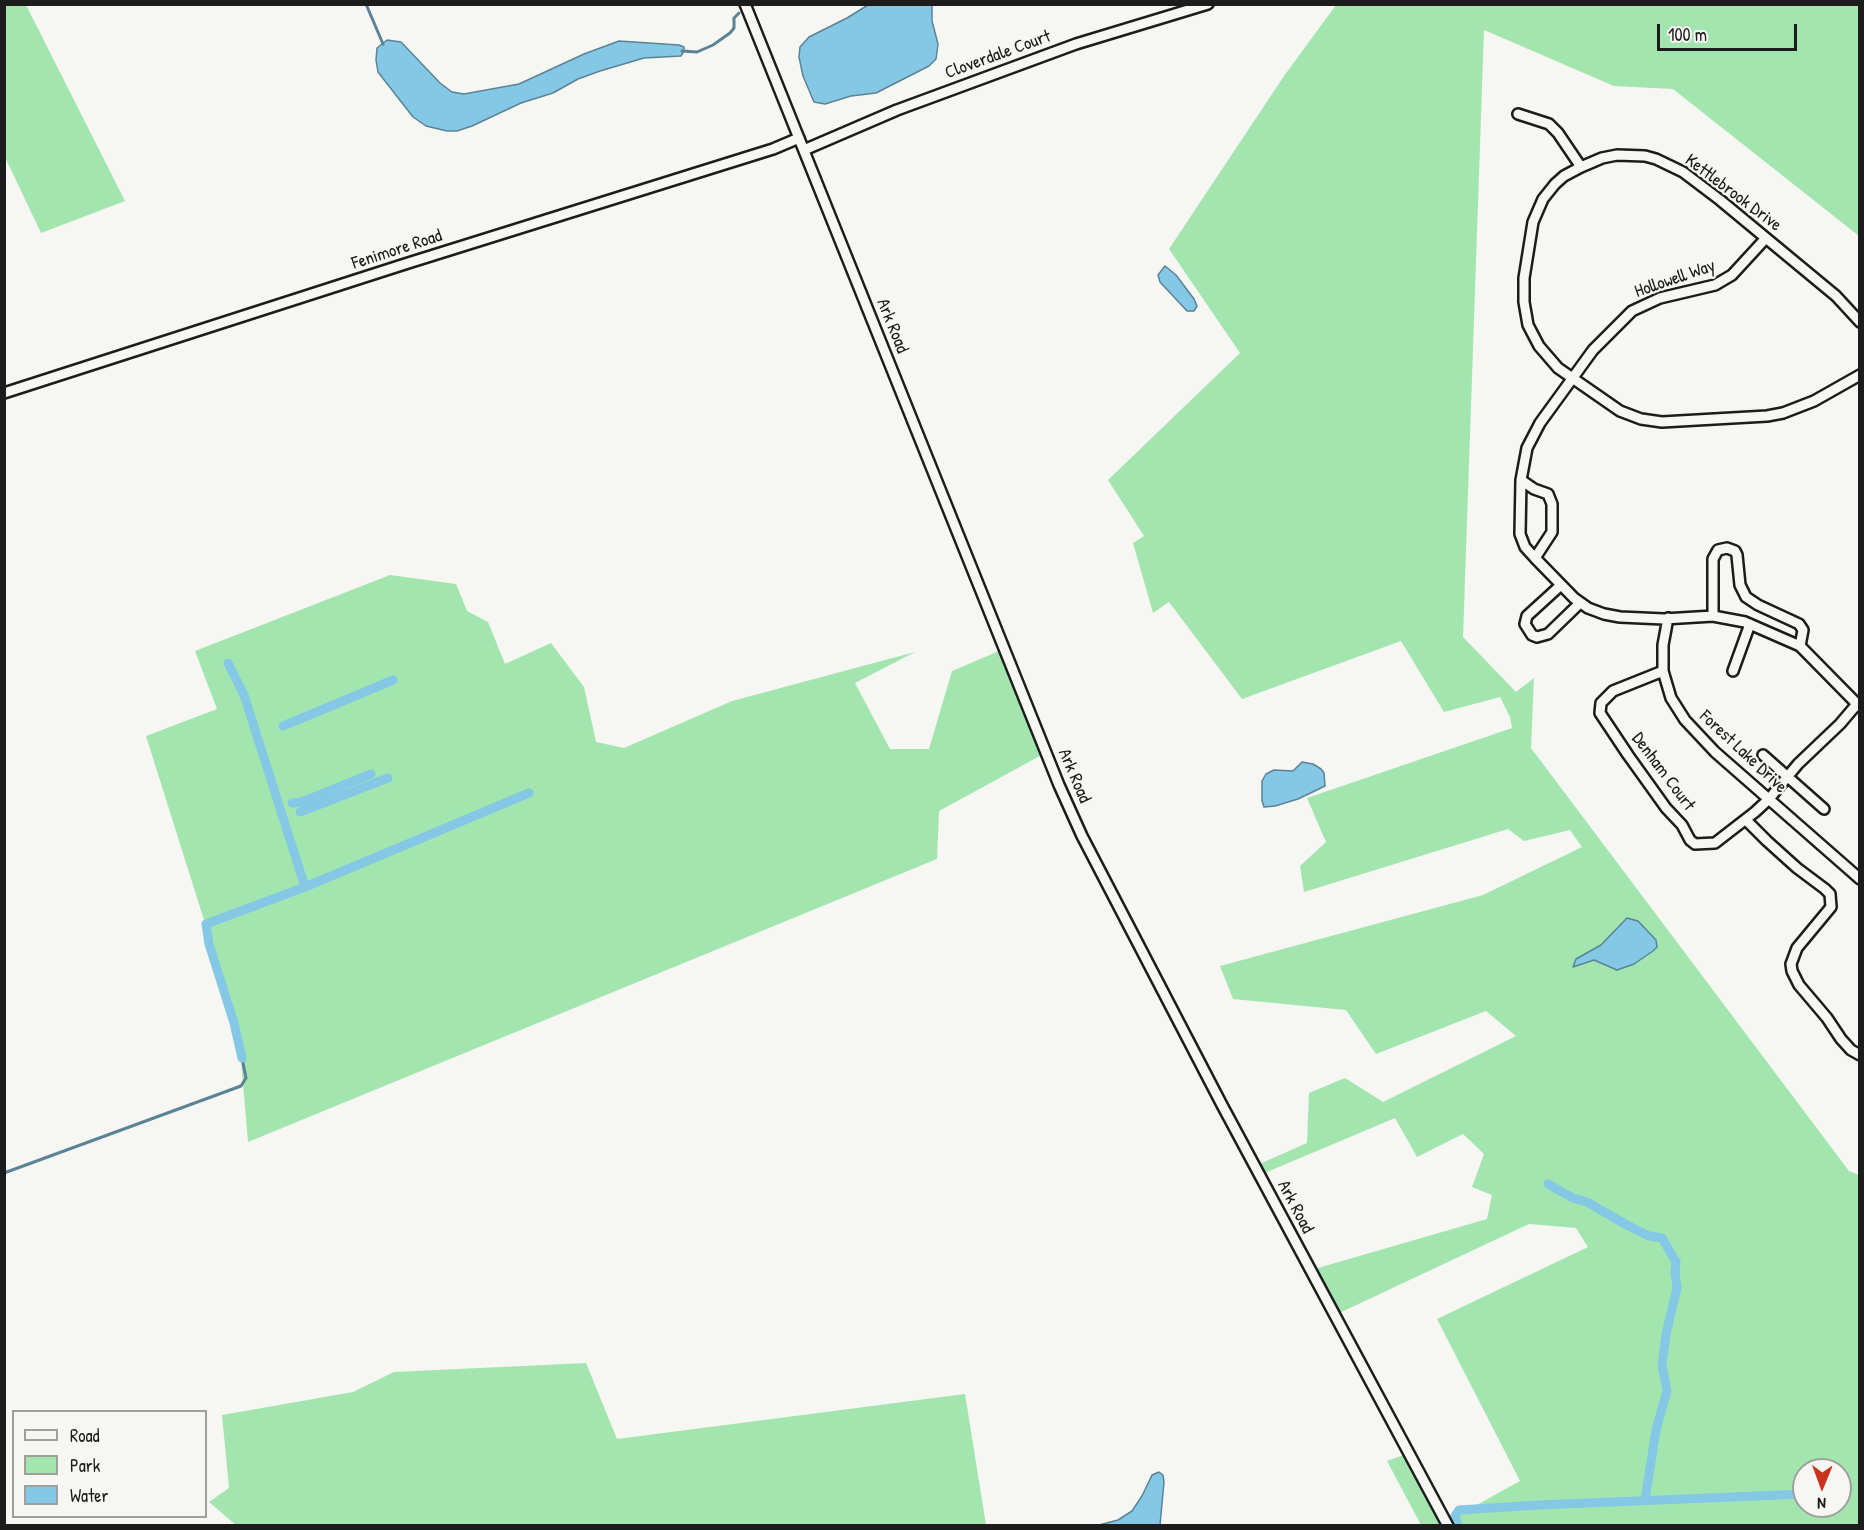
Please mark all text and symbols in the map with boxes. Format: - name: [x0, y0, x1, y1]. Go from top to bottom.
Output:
- scale bar: [1660, 12, 1800, 50]
- text: 100 m: [1668, 22, 1707, 47]
- street label: Cloverdale Court: [942, 26, 1054, 84]
- street label: Kettlebrook Drive: [1680, 150, 1786, 236]
- street label: Fenimore Road: [349, 225, 445, 275]
- street label: Hollowell Way: [1632, 255, 1718, 303]
- street label: Ark Road: [871, 296, 913, 356]
- street label: Forest Lake Drive: [1695, 706, 1791, 798]
- street label: Denham Court: [1627, 729, 1699, 815]
- street label: Ark Road: [1053, 746, 1095, 806]
- street label: Ark Road: [1272, 1177, 1318, 1237]
- legend: [12, 1410, 207, 1518]
- text: Road: [70, 1423, 100, 1448]
- text: Park: [70, 1453, 100, 1478]
- north arrow: [1792, 1458, 1852, 1518]
- text: Water: [70, 1483, 108, 1508]
- text: N: [1817, 1493, 1826, 1515]

